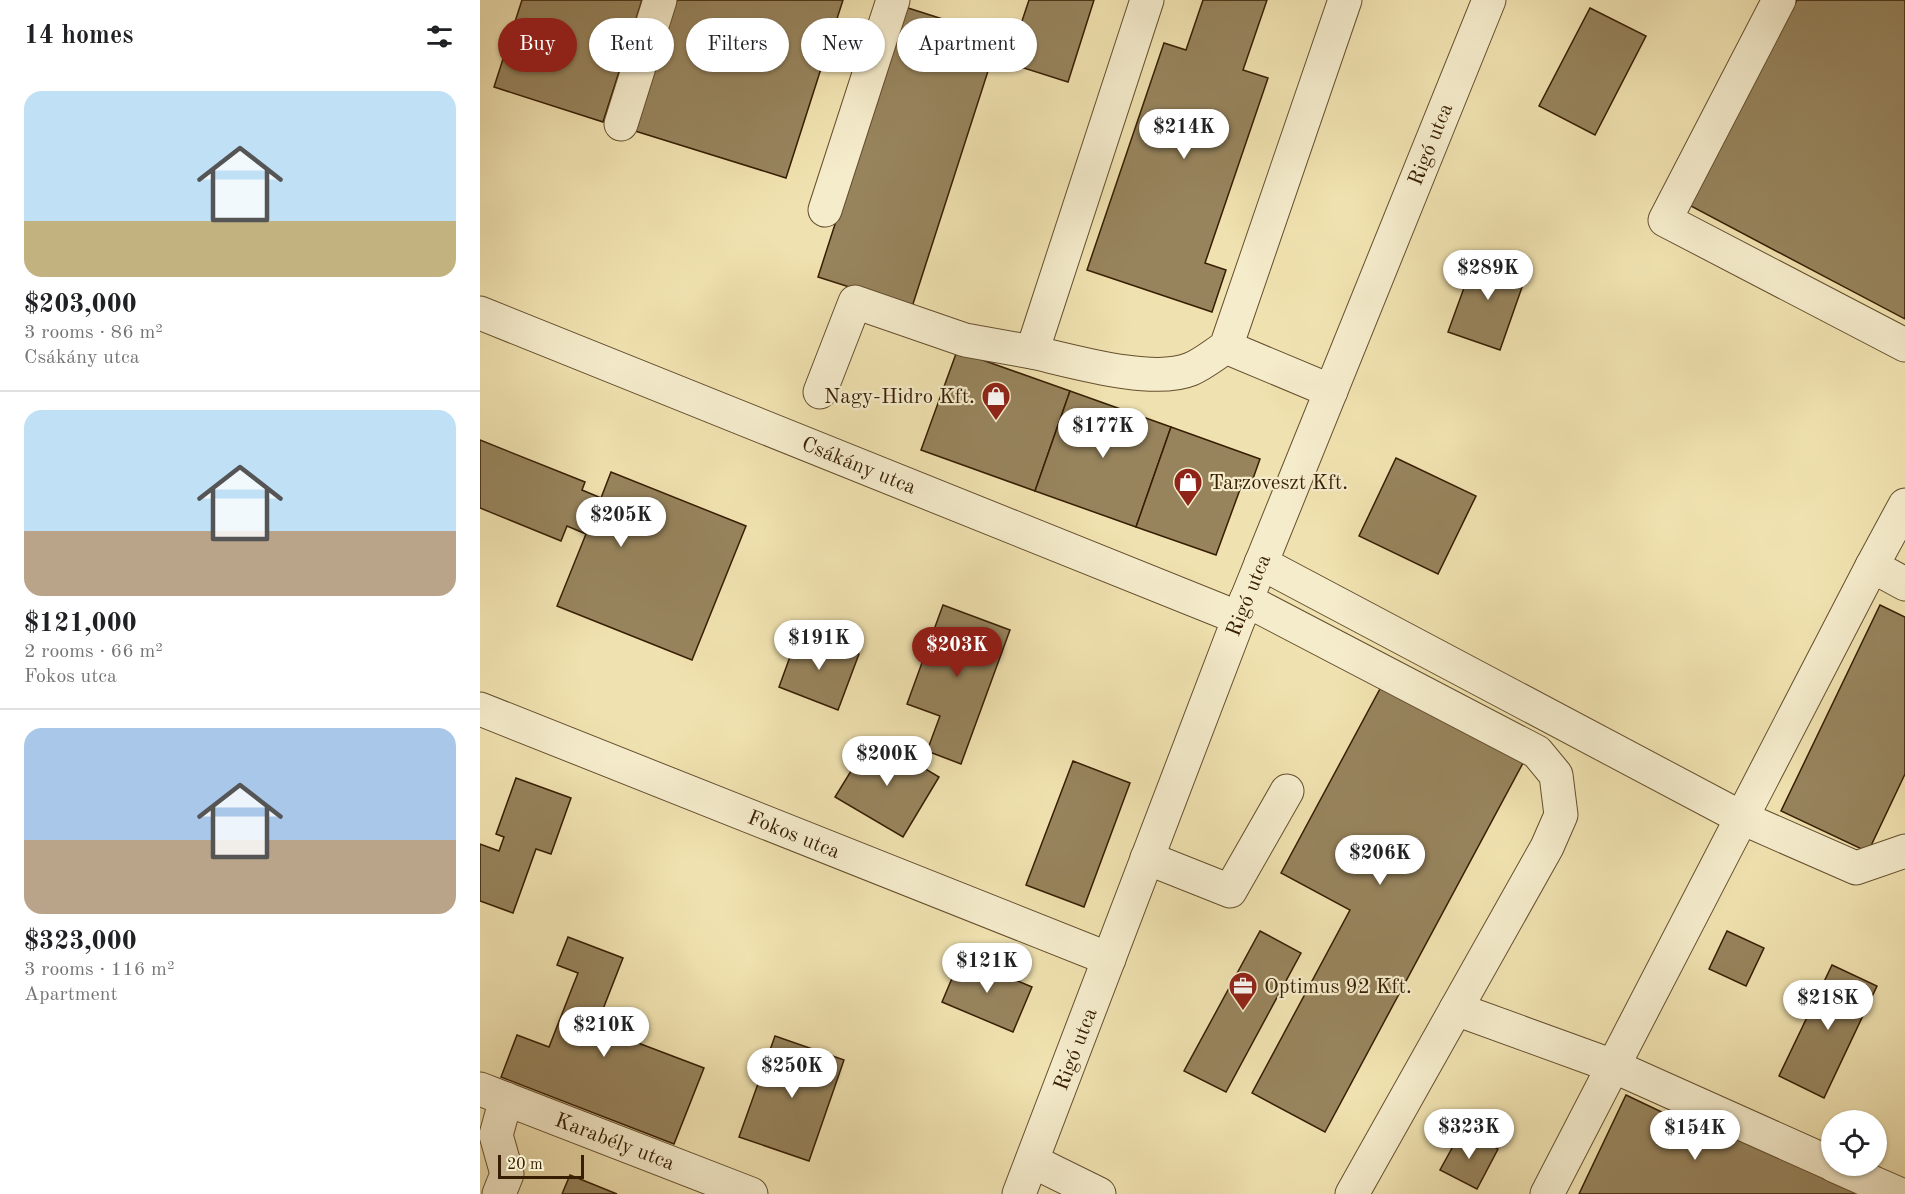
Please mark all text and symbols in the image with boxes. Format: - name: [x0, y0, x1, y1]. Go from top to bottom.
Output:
- chip: Buy: [498, 18, 577, 72]
- chip: Rent: [589, 18, 674, 72]
- chip: Filters: [686, 18, 789, 72]
- chip: New: [801, 18, 885, 72]
- chip: Apartment: [897, 18, 1037, 72]
- icon: filters: [423, 20, 456, 53]
- text: 14 homes: [24, 23, 133, 49]
- street label: Rigó utca: [1405, 101, 1457, 189]
- pin: $214K: [1142, 109, 1226, 160]
- text: $214K: [1153, 118, 1215, 138]
- icon: home: [186, 130, 294, 238]
- pin: $289K: [1446, 250, 1530, 301]
- text: $289K: [1457, 259, 1519, 279]
- text: $203,000: [24, 292, 137, 318]
- text: 3 rooms · 86 m²: [24, 323, 163, 343]
- text: Csákány utca: [24, 348, 140, 368]
- shop icon: Nagy-Hidro Kft.: [980, 380, 1012, 422]
- place label: Nagy-Hidro Kft.: [824, 387, 975, 408]
- pin: $177K: [1061, 408, 1145, 459]
- text: $177K: [1072, 417, 1134, 437]
- street label: Csákány utca: [798, 434, 919, 499]
- icon: home: [186, 449, 294, 557]
- shop icon: Tarzoveszt Kft.: [1172, 466, 1204, 508]
- place label: Tarzoveszt Kft.: [1209, 473, 1348, 494]
- pin: $205K: [579, 497, 663, 548]
- text: $205K: [590, 506, 652, 526]
- street label: Rigó utca: [1223, 552, 1275, 640]
- text: $121,000: [24, 611, 137, 637]
- pin: $191K: [777, 620, 861, 671]
- pin: $203K: [915, 627, 999, 678]
- text: $191K: [788, 629, 850, 649]
- text: $203K: [926, 636, 988, 656]
- text: 2 rooms · 66 m²: [24, 642, 163, 662]
- text: Fokos utca: [24, 667, 117, 687]
- pin: $200K: [845, 736, 929, 787]
- text: $200K: [856, 745, 918, 765]
- icon: home: [186, 767, 294, 875]
- street label: Fokos utca: [744, 807, 843, 863]
- pin: $206K: [1338, 835, 1422, 886]
- text: $206K: [1349, 844, 1411, 864]
- text: $323,000: [24, 929, 137, 955]
- pin: $121K: [945, 943, 1029, 994]
- text: $121K: [956, 952, 1018, 972]
- text: 3 rooms · 116 m²: [24, 960, 174, 980]
- office icon: Optimus 92 Kft.: [1227, 970, 1259, 1012]
- place label: Optimus 92 Kft.: [1264, 977, 1412, 998]
- pin: $218K: [1786, 980, 1870, 1031]
- text: Apartment: [24, 985, 118, 1005]
- text: $218K: [1797, 989, 1859, 1009]
- street label: Rigó utca: [1051, 1005, 1102, 1094]
- pin: $210K: [562, 1007, 646, 1058]
- text: $210K: [573, 1016, 635, 1036]
- pin: $250K: [750, 1048, 834, 1099]
- text: $250K: [761, 1057, 823, 1077]
- pin: $323K: [1427, 1109, 1511, 1160]
- street label: Karabély utca: [552, 1110, 677, 1175]
- pin: $154K: [1653, 1110, 1737, 1161]
- map controls: [1821, 1110, 1887, 1176]
- button: locate: [1821, 1110, 1887, 1176]
- text: $323K: [1438, 1118, 1500, 1138]
- text: $154K: [1664, 1119, 1726, 1139]
- scale bar: [498, 1152, 584, 1180]
- text: 20 m: [507, 1157, 543, 1173]

